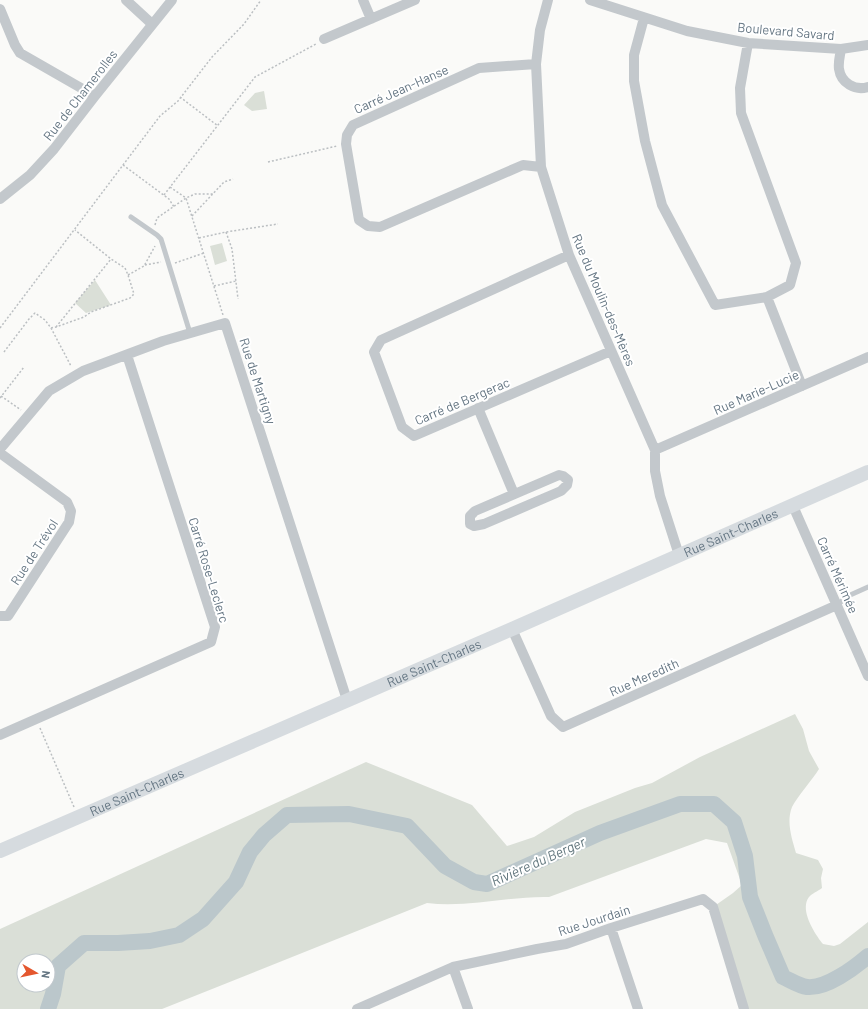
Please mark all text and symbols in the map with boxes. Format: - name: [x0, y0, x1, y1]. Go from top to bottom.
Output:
- street label: Boulevard Savard: [737, 19, 835, 43]
- street label: Rue de Chamerolles: [40, 46, 120, 144]
- street label: Carré Jean-Hanse: [351, 61, 451, 117]
- street label: Rue du Moulin-des-Mères: [569, 231, 639, 369]
- street label: Rue de Martigny: [237, 336, 279, 426]
- street label: Rue Marie-Lucie: [711, 366, 801, 418]
- street label: Carré de Bergerac: [412, 374, 512, 428]
- street label: Rue Saint-Charles: [681, 505, 780, 560]
- street label: Carré Rose-Leclerc: [185, 515, 233, 625]
- street label: Rue de Trévol: [7, 516, 61, 588]
- street label: Carré Mérimée: [814, 534, 862, 616]
- street label: Rue Saint-Charles: [384, 635, 484, 690]
- street label: Rue Meredith: [607, 655, 681, 699]
- street label: Rue Saint-Charles: [87, 764, 186, 819]
- water label: Rivière du Berger: [488, 832, 589, 889]
- street label: Rue Jourdain: [556, 901, 632, 939]
- north arrow: [16, 953, 56, 993]
- text: N: [39, 970, 53, 979]

